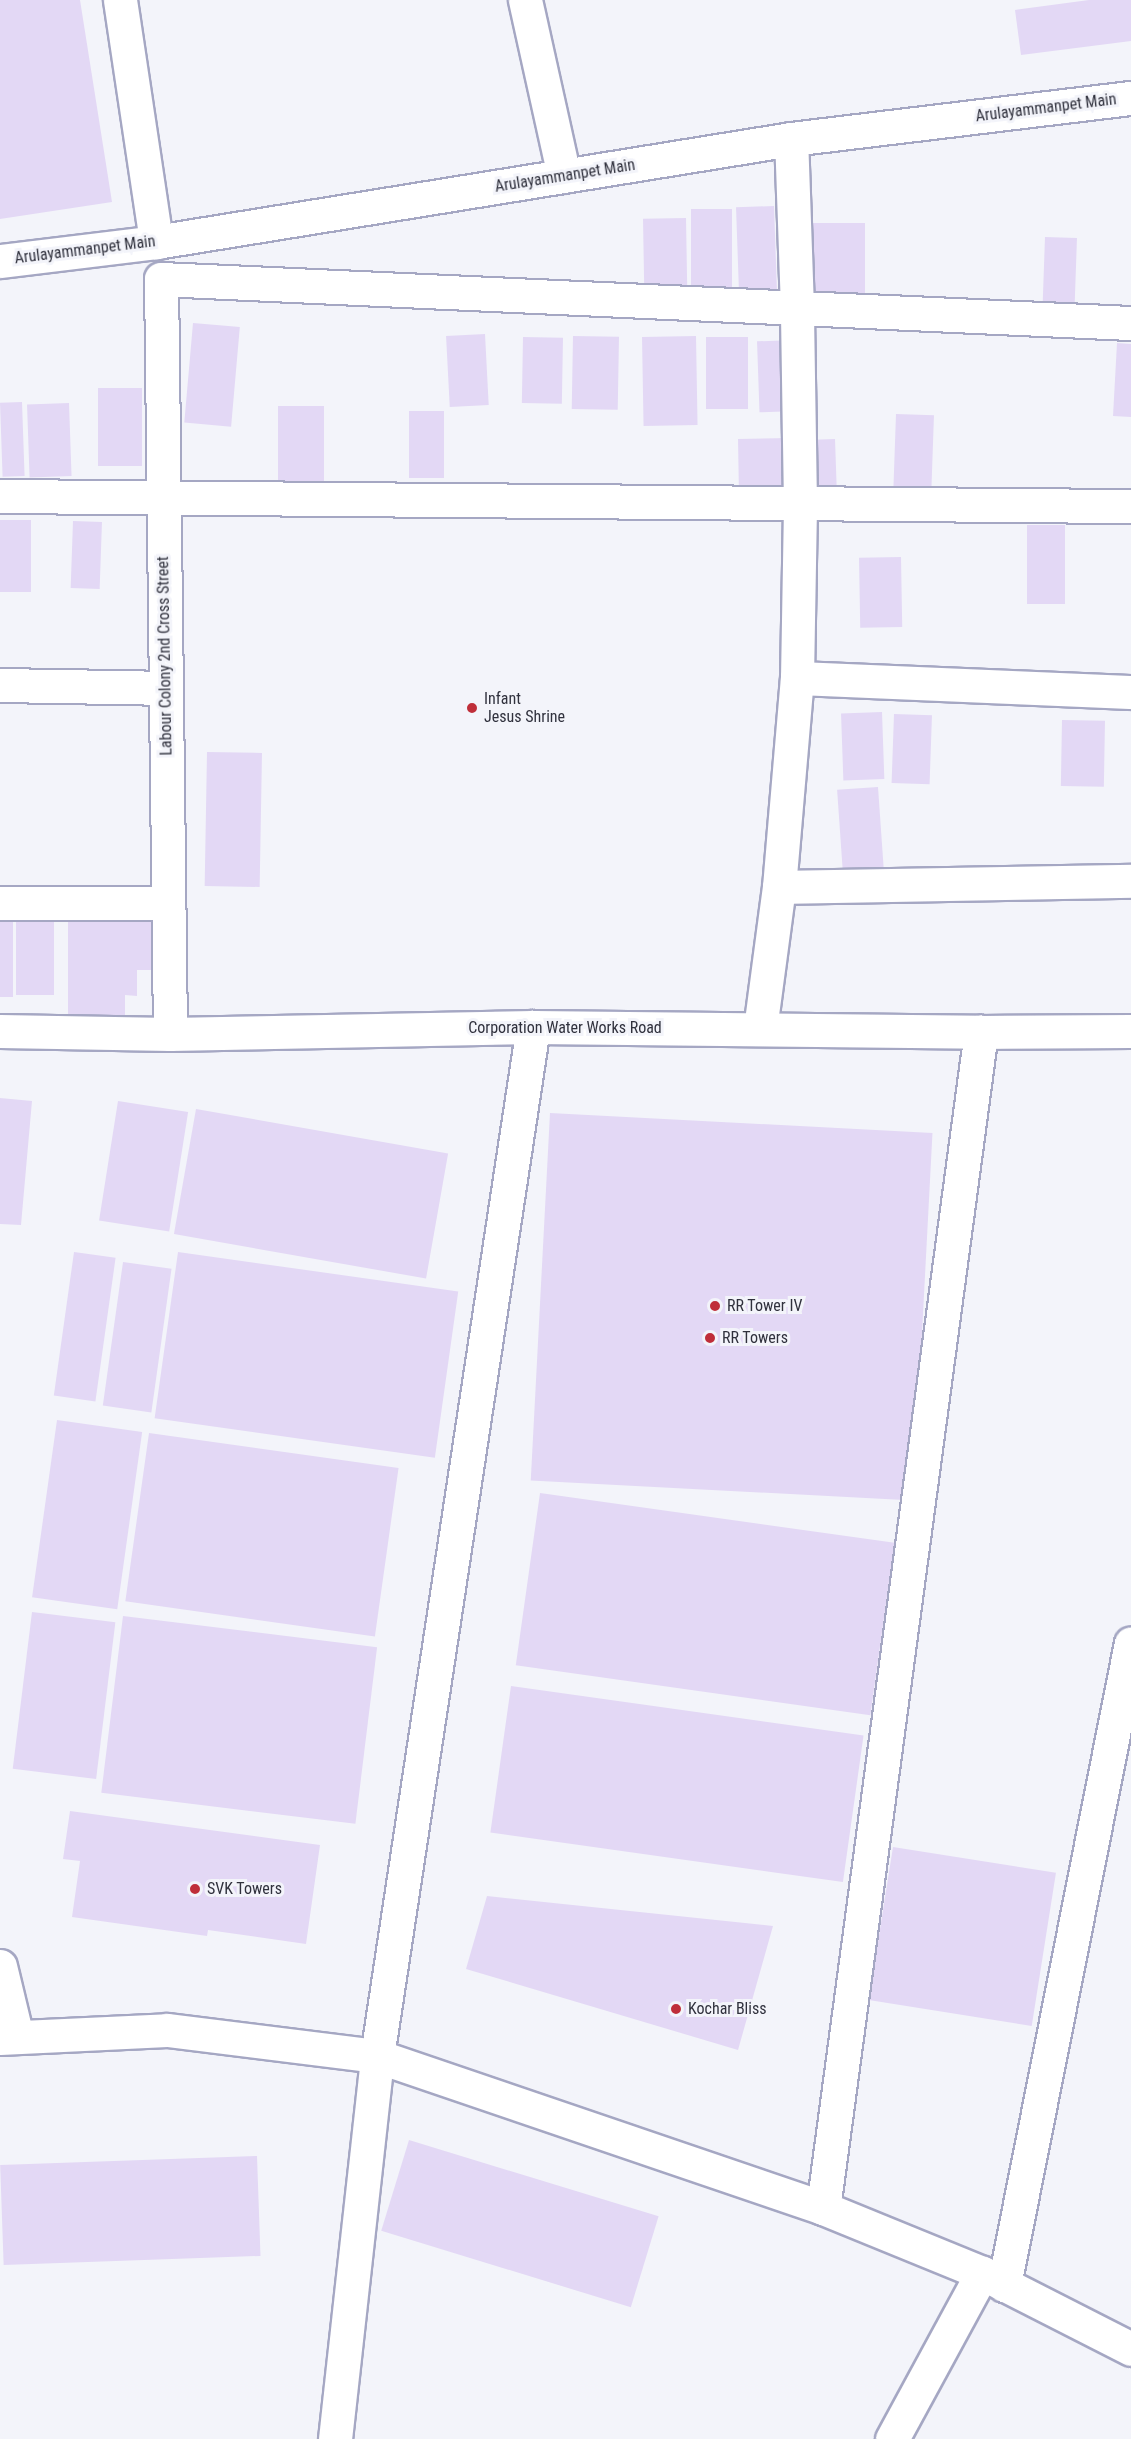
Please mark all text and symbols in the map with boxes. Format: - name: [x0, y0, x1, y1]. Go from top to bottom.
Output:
- street label: Arulayammanpet Main: [974, 90, 1118, 126]
- street label: Arulayammanpet Main: [493, 155, 637, 197]
- street label: Arulayammanpet Main: [13, 232, 157, 268]
- street label: Labour Colony 2nd Cross Street: [154, 556, 176, 756]
- place label: Infant Jesus Shrine: [484, 689, 565, 727]
- marker: Infant Jesus Shrine: [465, 701, 479, 715]
- street label: Corporation Water Works Road: [468, 1018, 662, 1038]
- place label: RR Tower IV: [727, 1296, 803, 1316]
- marker: RR Tower IV: [708, 1299, 722, 1313]
- place label: RR Towers: [722, 1328, 788, 1348]
- marker: RR Towers: [703, 1331, 717, 1345]
- place label: SVK Towers: [207, 1879, 282, 1899]
- marker: SVK Towers: [188, 1882, 202, 1896]
- place label: Kochar Bliss: [688, 1999, 767, 2019]
- marker: Kochar Bliss: [669, 2002, 683, 2016]

